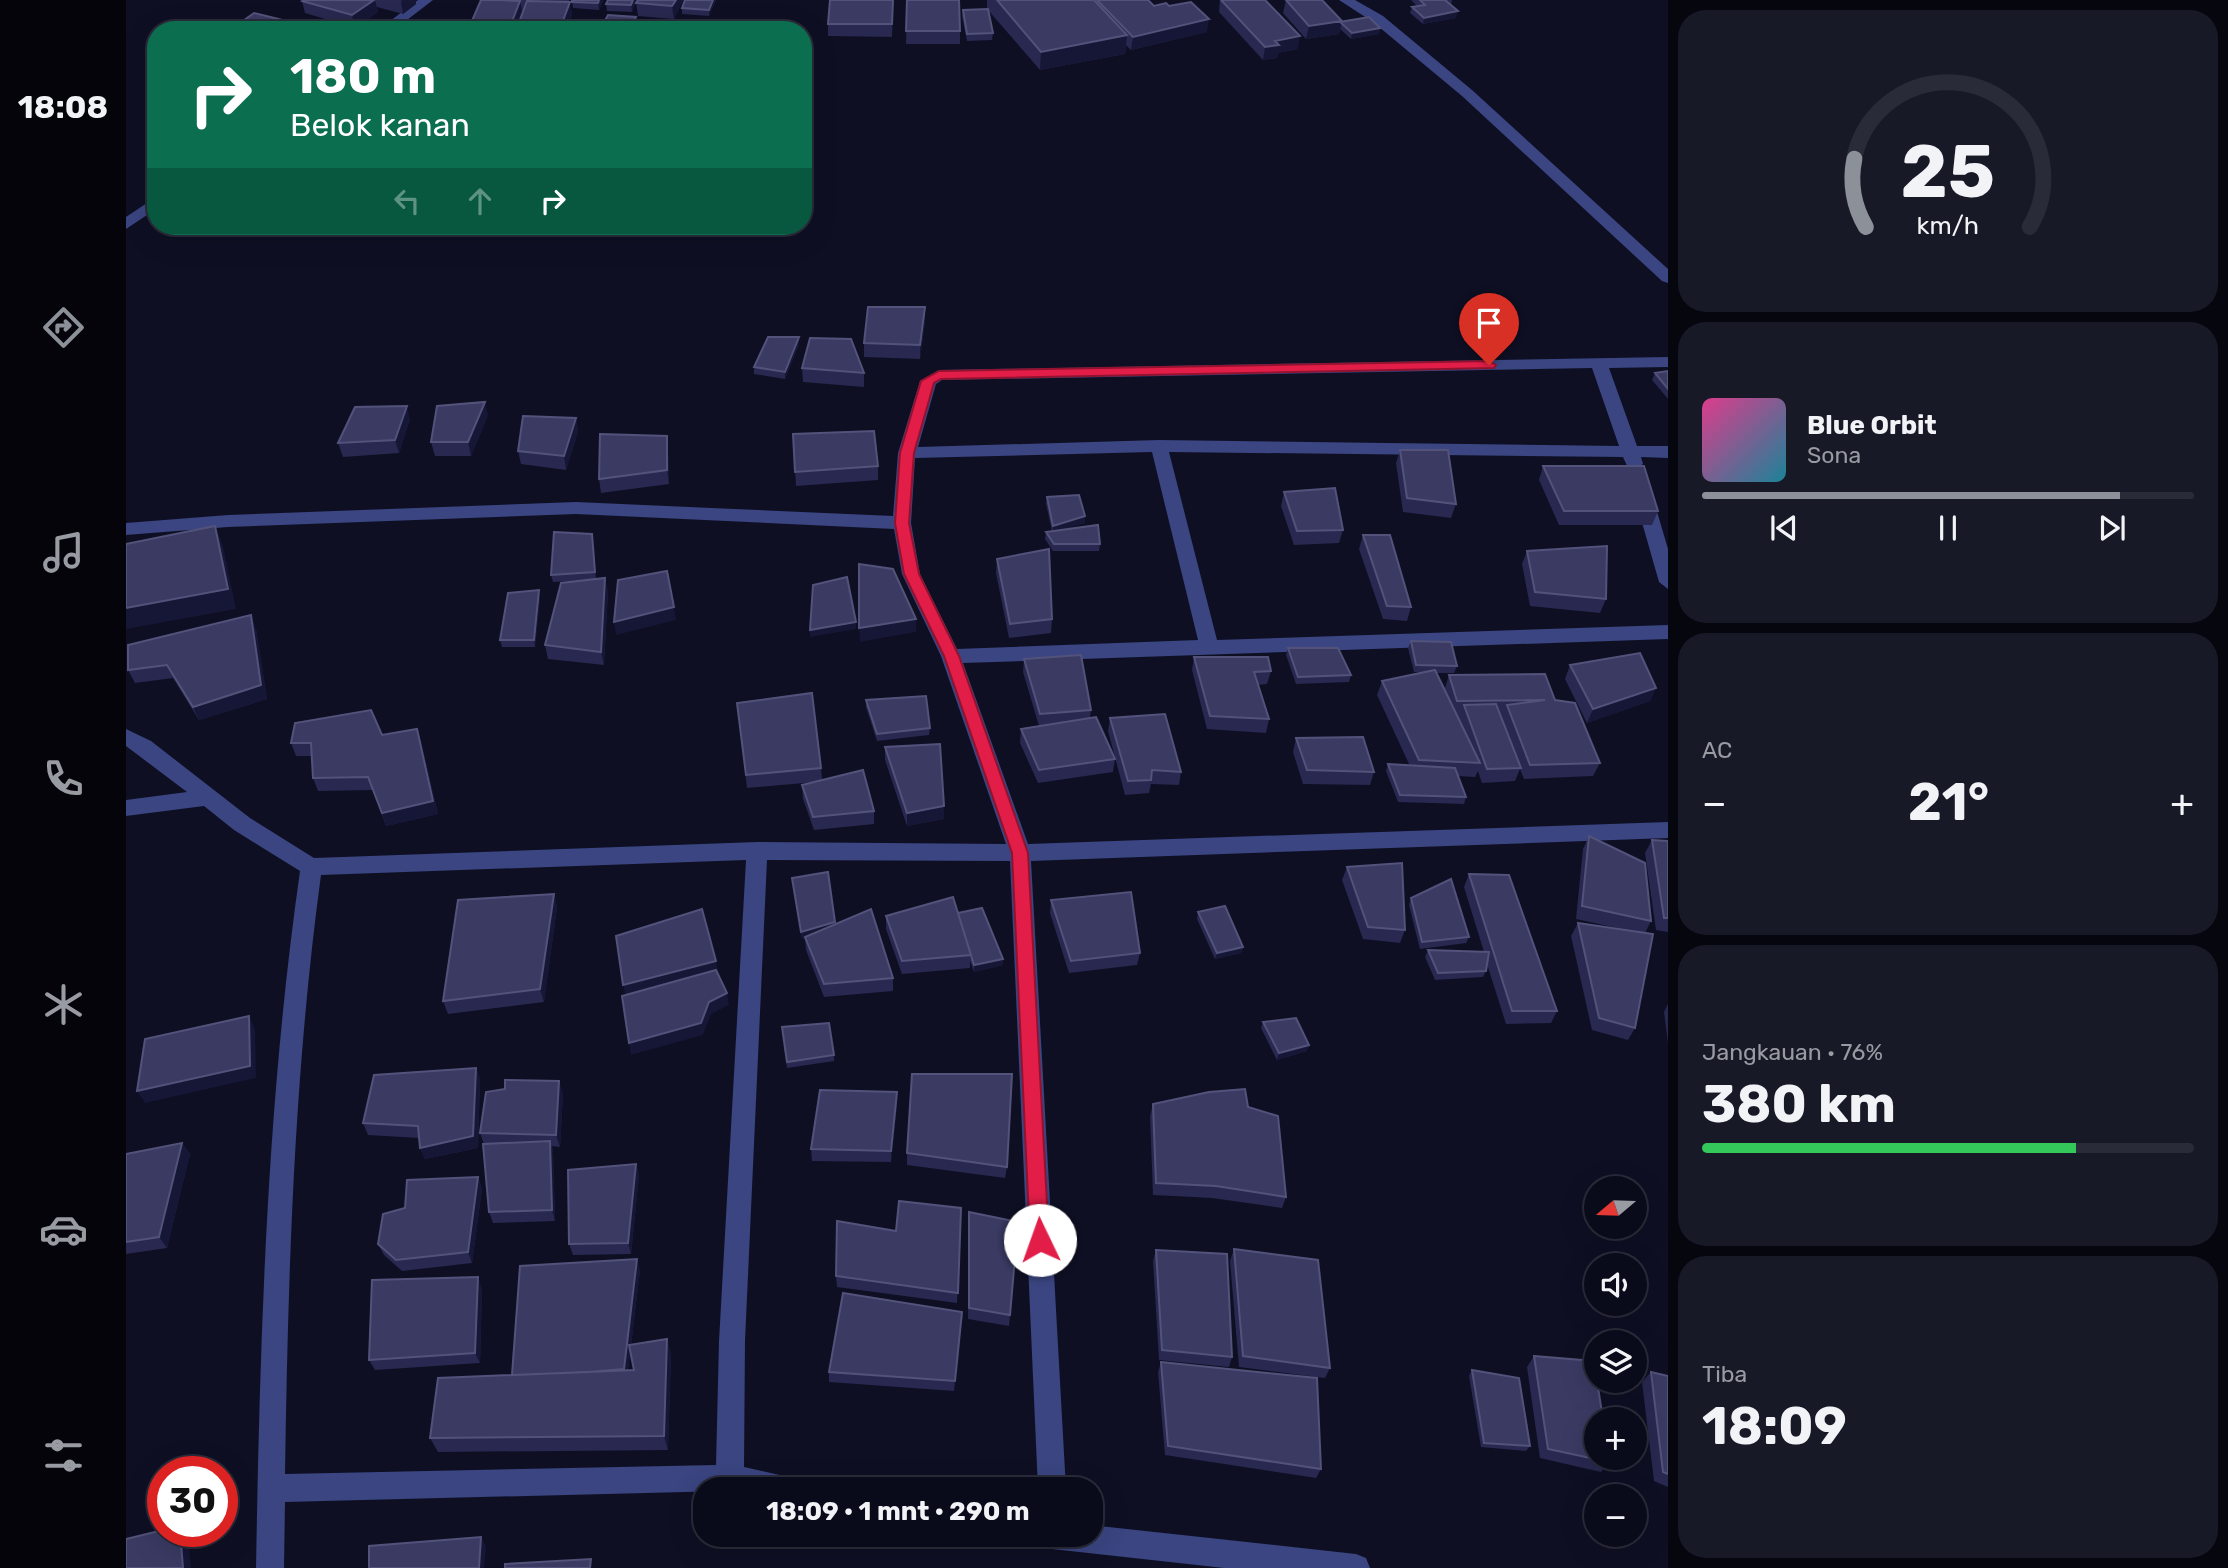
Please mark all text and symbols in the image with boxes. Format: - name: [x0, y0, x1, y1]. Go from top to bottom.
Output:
- text: 180 m: [290, 47, 436, 105]
- icon: right: [175, 49, 266, 140]
- text: 18:08: [18, 88, 108, 126]
- text: Belok kanan: [290, 106, 470, 144]
- text: 25: [1901, 129, 1995, 215]
- icon: left: [388, 182, 426, 220]
- icon: ahead: [461, 182, 499, 220]
- icon: right: [534, 182, 572, 220]
- text: km/h: [1917, 211, 1979, 240]
- pin: [1459, 293, 1519, 365]
- icon: directions: [39, 303, 88, 352]
- icon: arrive: [1470, 304, 1508, 342]
- text: Blue Orbit: [1807, 410, 1937, 441]
- text: Sona: [1807, 441, 1861, 469]
- icon: previous: [1765, 509, 1803, 547]
- icon: pause: [1929, 509, 1967, 547]
- icon: next: [2093, 509, 2131, 547]
- icon: music: [39, 528, 88, 577]
- text: AC: [1702, 736, 1732, 764]
- icon: phone: [39, 754, 88, 803]
- text: 21°: [1908, 771, 1989, 833]
- text: −: [1702, 780, 1727, 826]
- text: +: [2170, 780, 2194, 826]
- icon: climate: [39, 980, 88, 1029]
- text: Jangkauan · 76%: [1702, 1038, 1883, 1066]
- text: 380 km: [1702, 1073, 1896, 1135]
- north arrow: [1584, 1176, 1647, 1239]
- map controls: [1584, 1176, 1647, 1547]
- position arrow: [1003, 1203, 1077, 1277]
- icon: car: [39, 1205, 88, 1254]
- button: sound: [1584, 1253, 1647, 1316]
- button: layers: [1584, 1330, 1647, 1393]
- text: Tiba: [1702, 1360, 1747, 1388]
- text: 18:09: [1702, 1395, 1847, 1457]
- button: +: [1584, 1407, 1647, 1470]
- icon: filters: [39, 1431, 88, 1480]
- speed limit sign: 30: [147, 1456, 238, 1547]
- button: −: [1584, 1484, 1647, 1547]
- text: 18:09 · 1 mnt · 290 m: [766, 1496, 1030, 1527]

